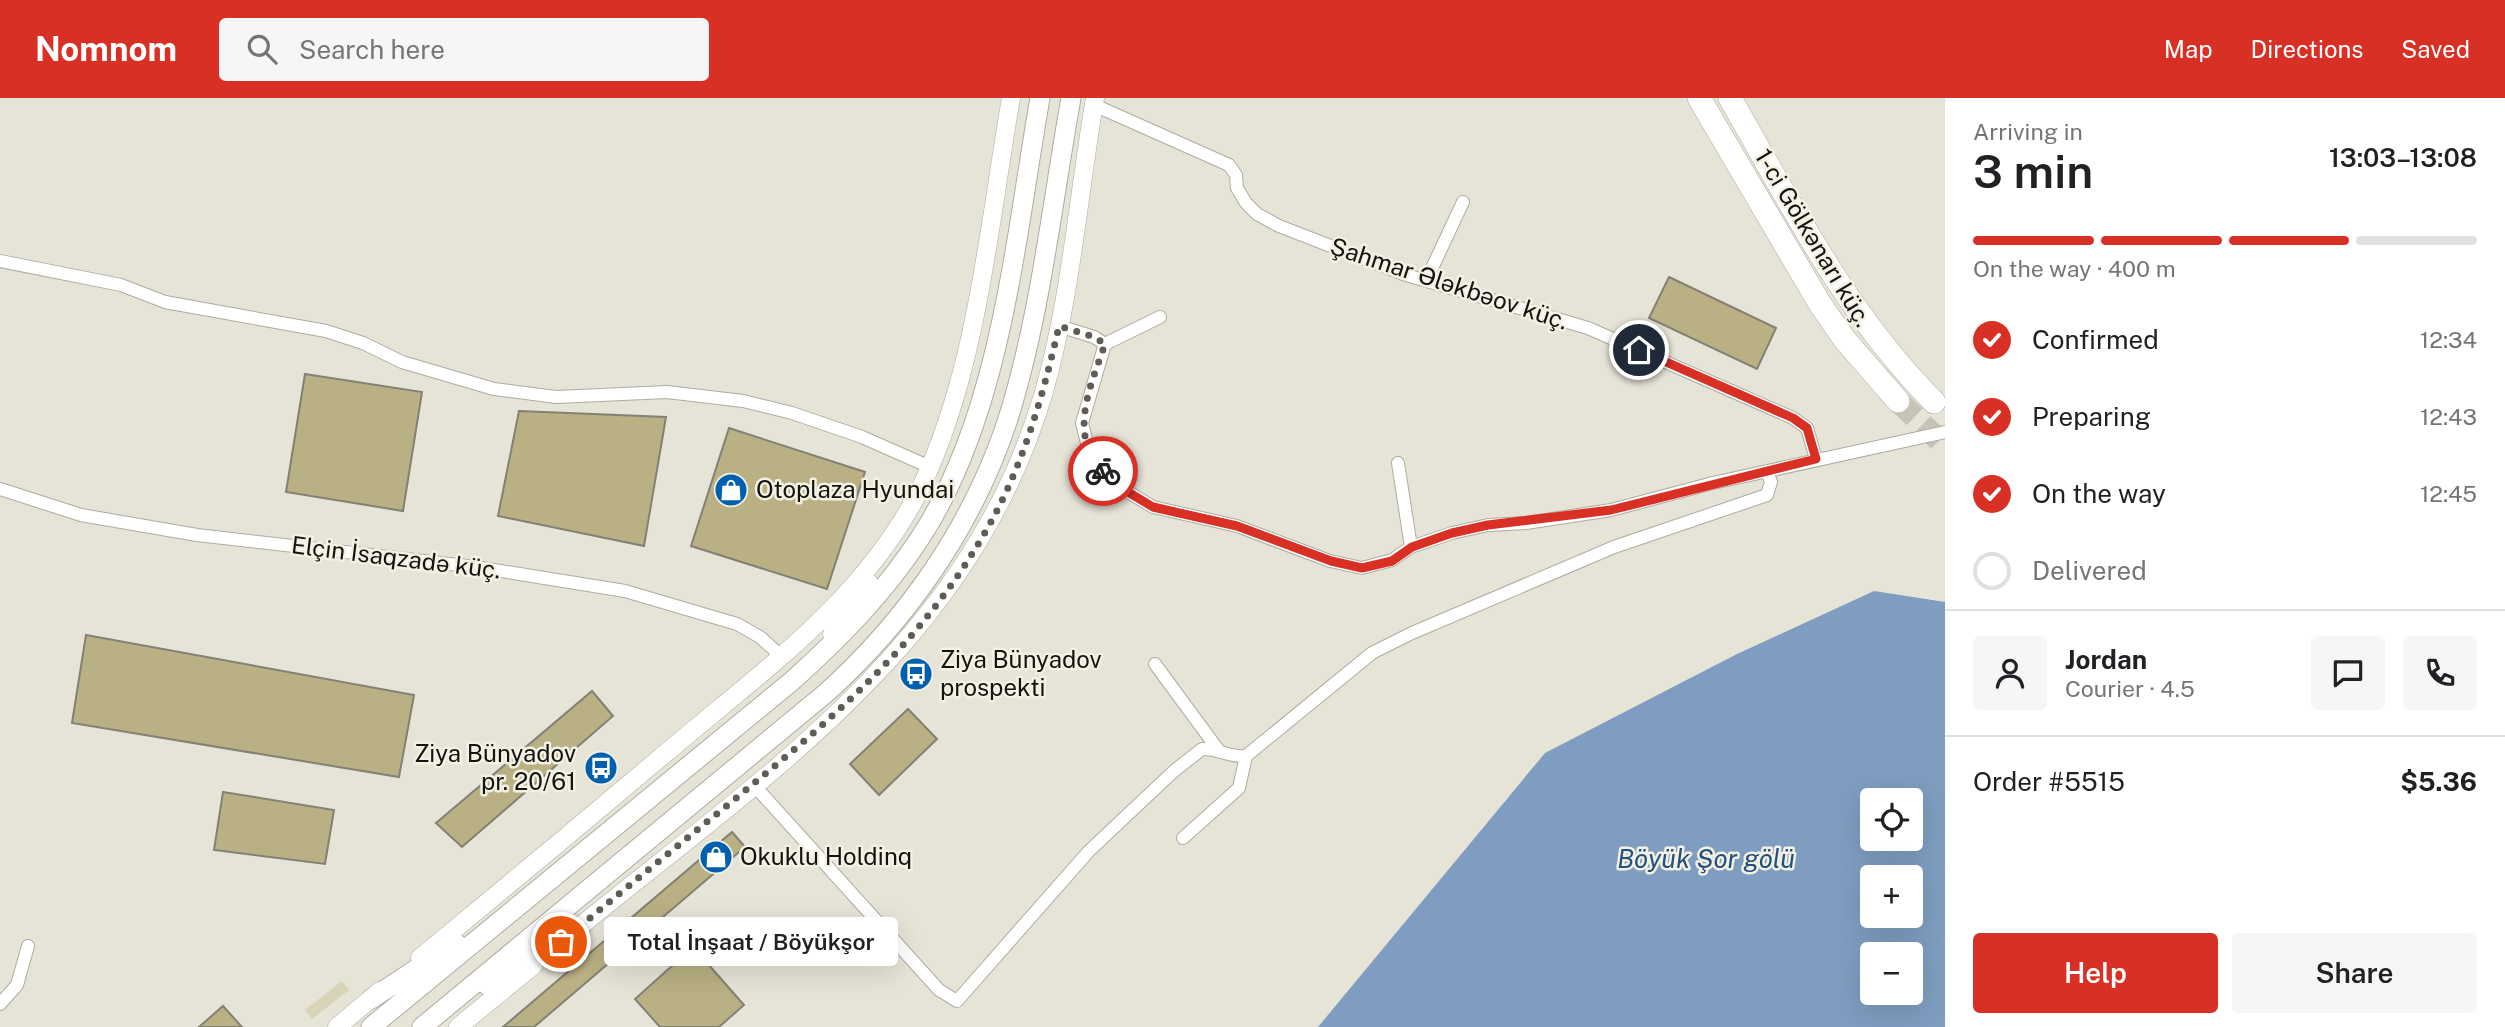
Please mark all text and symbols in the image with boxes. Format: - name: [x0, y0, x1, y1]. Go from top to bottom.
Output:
- search box: [219, 18, 709, 81]
- text: Nomnom: [35, 30, 177, 68]
- icon: search: [243, 30, 281, 68]
- text: Search here: [299, 34, 445, 65]
- text: Map: [2164, 35, 2213, 63]
- text: Directions: [2251, 35, 2363, 63]
- text: Saved: [2401, 35, 2470, 63]
- text: Arriving in: [1973, 118, 2083, 145]
- text: 13:03–13:08: [2329, 142, 2477, 173]
- street label: 1-ci Gölkənarı küç.: [1750, 144, 1878, 331]
- text: 3 min: [1973, 144, 2093, 198]
- street label: Şahmar Ələkbəov küç.: [1327, 231, 1572, 335]
- text: On the way · 400 m: [1973, 255, 2176, 282]
- pin: [1609, 320, 1669, 380]
- icon: check: [1973, 321, 2011, 359]
- text: Confirmed: [2032, 324, 2159, 355]
- text: 12:34: [2420, 326, 2477, 353]
- icon: home: [1620, 331, 1658, 369]
- icon: check: [1973, 398, 2011, 436]
- text: Preparing: [2032, 401, 2151, 432]
- text: 12:43: [2420, 403, 2477, 430]
- courier: [1068, 436, 1138, 506]
- icon: bike: [1084, 452, 1122, 490]
- shop icon: Otoplaza Hyundai: [712, 471, 750, 509]
- place label: Otoplaza Hyundai: [756, 475, 954, 503]
- icon: check: [1973, 475, 2011, 513]
- text: On the way: [2032, 478, 2166, 509]
- text: 12:45: [2420, 480, 2477, 507]
- street label: Elçin İsaqzadə küç.: [290, 530, 502, 584]
- text: Delivered: [2032, 555, 2147, 586]
- button: person: [1973, 636, 2047, 710]
- button: chat: [2311, 636, 2385, 710]
- button: phone: [2403, 636, 2477, 710]
- text: Jordan: [2065, 644, 2147, 675]
- place label: Ziya Bünyadov prospekti: [940, 645, 1102, 701]
- bus stop icon: Ziya Bünyadov prospekti: [897, 655, 935, 693]
- text: Courier · 4.5: [2065, 675, 2195, 702]
- place label: Ziya Bünyadov pr. 20/61: [414, 739, 576, 795]
- bus stop icon: Ziya Bünyadov pr. 20/61: [582, 749, 620, 787]
- text: Order #5515: [1973, 766, 2125, 797]
- text: $5.36: [2400, 766, 2477, 797]
- map controls: [1860, 788, 1923, 1005]
- button: locate: [1860, 788, 1923, 851]
- shop icon: Okuklu Holdinq: [697, 838, 735, 876]
- place label: Okuklu Holdinq: [740, 842, 912, 870]
- water label: Böyük Şor gölü: [1617, 843, 1795, 874]
- button: +: [1860, 865, 1923, 928]
- pin: [531, 912, 591, 972]
- callout: Total İnşaat / Böyükşor: [603, 918, 897, 966]
- icon: bag: [542, 923, 580, 961]
- text: Total İnşaat / Böyükşor: [627, 928, 875, 955]
- button: Help: [1973, 933, 2218, 1013]
- button: Share: [2232, 933, 2477, 1013]
- button: −: [1860, 942, 1923, 1005]

